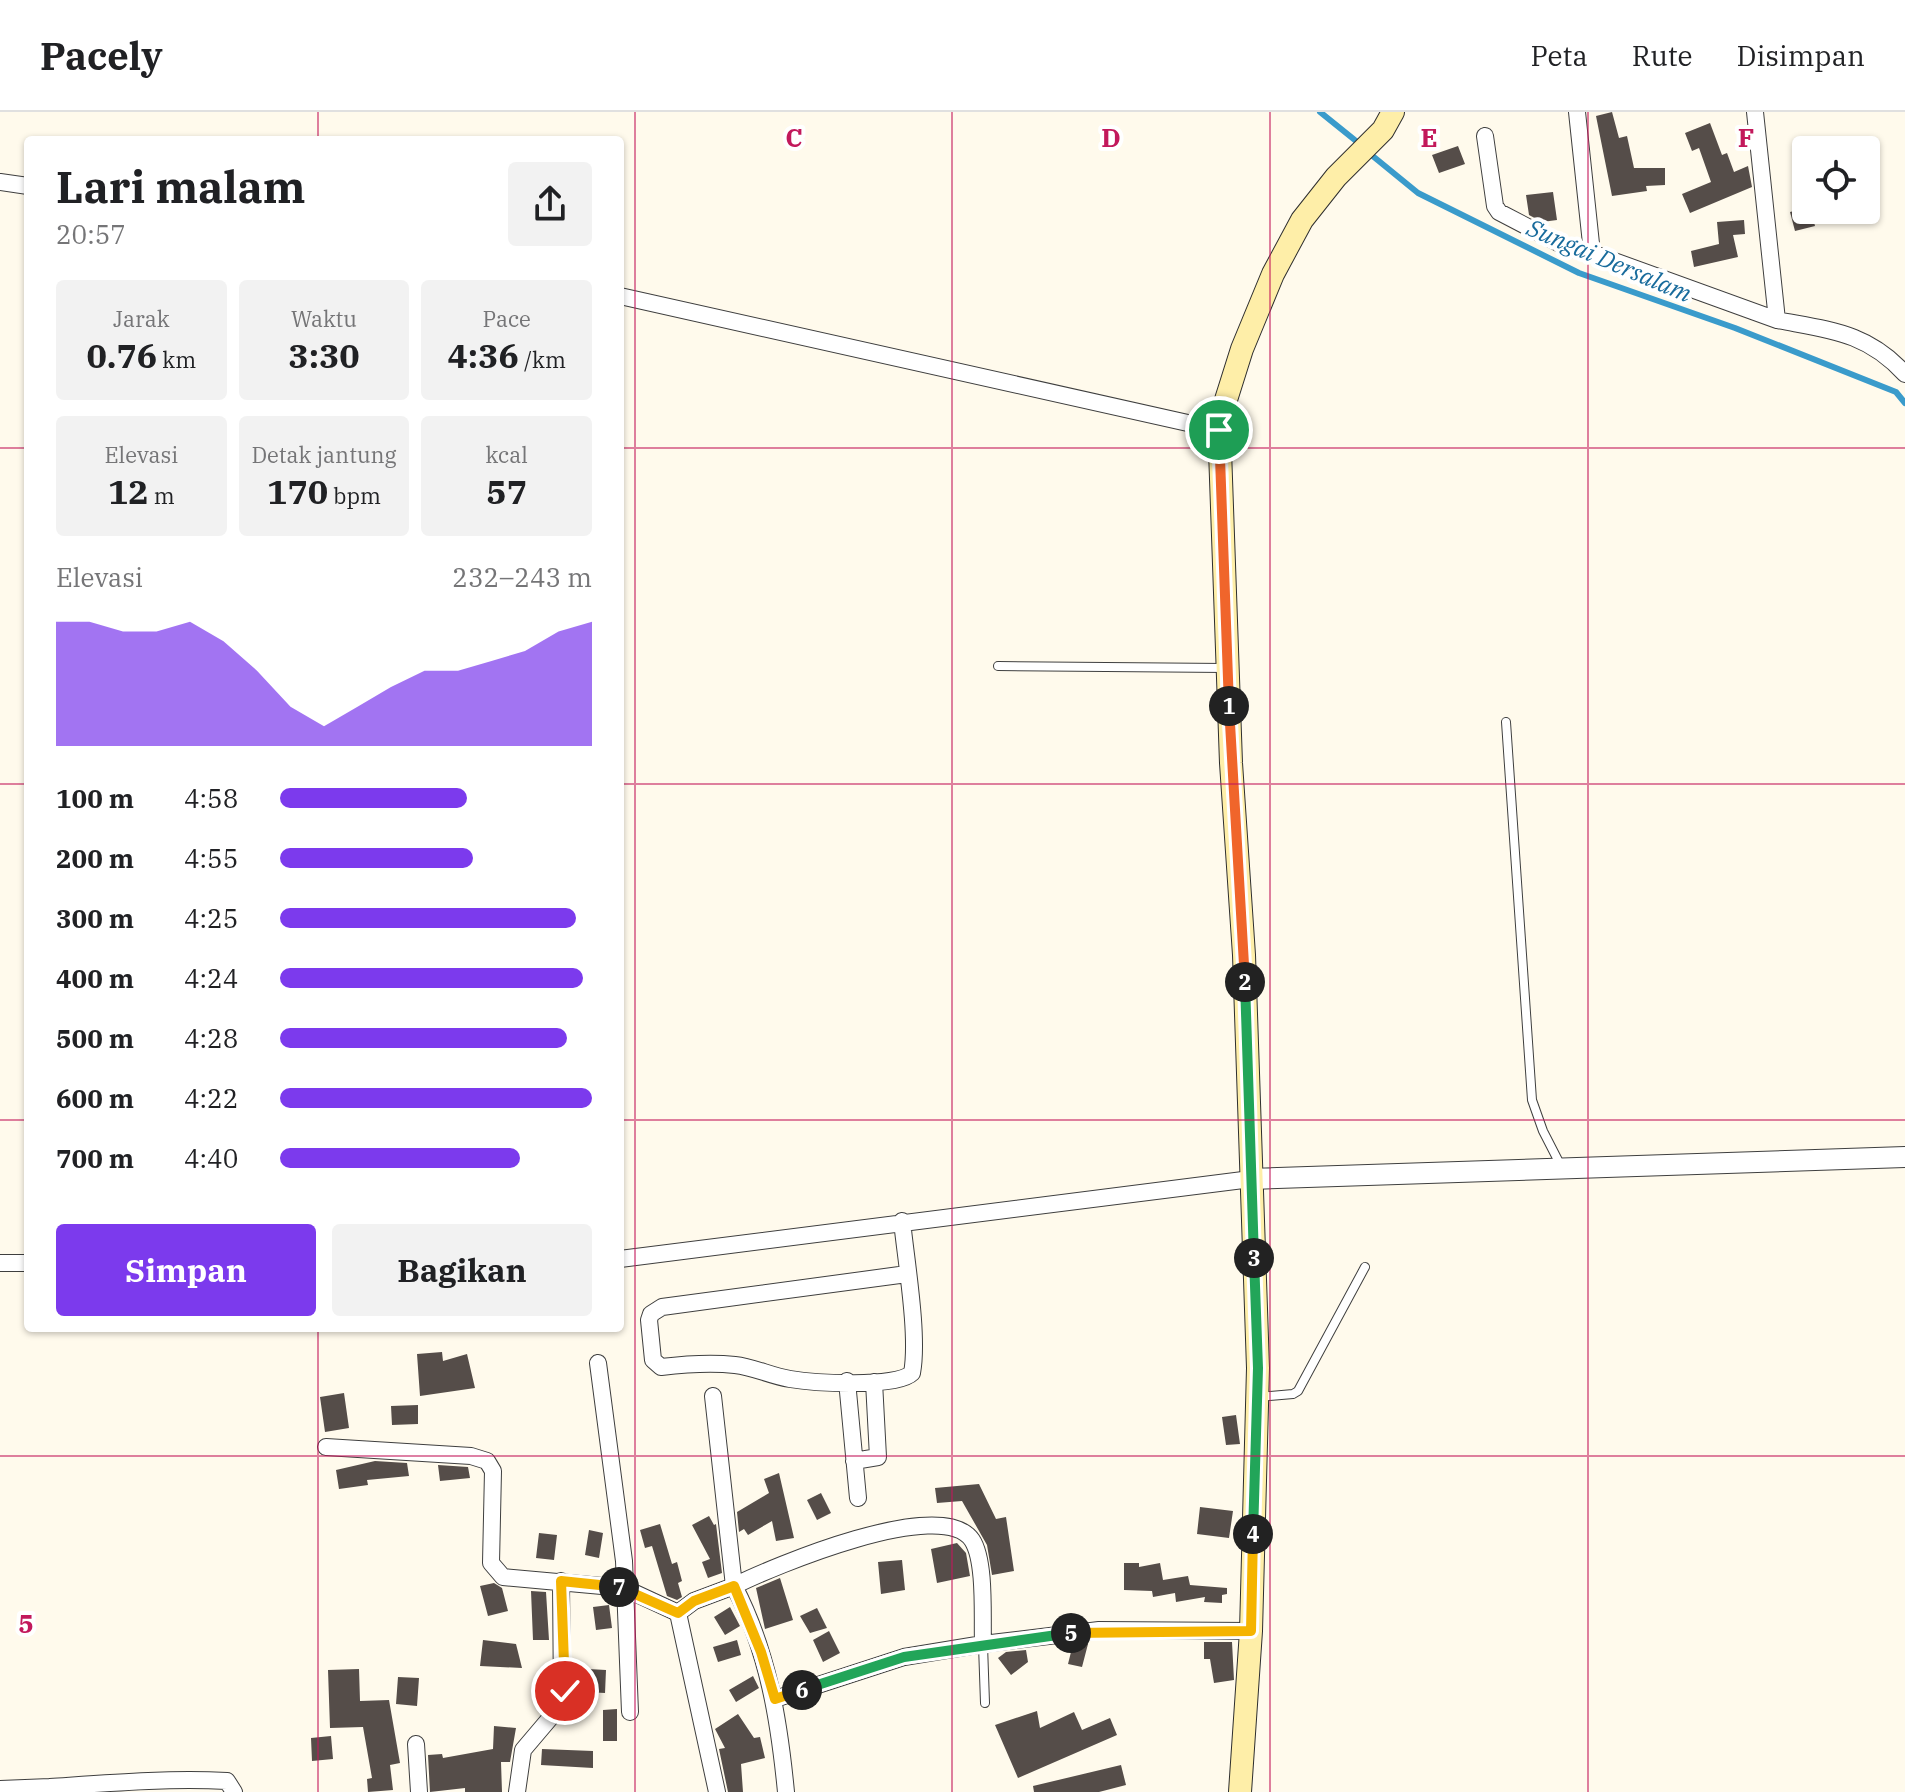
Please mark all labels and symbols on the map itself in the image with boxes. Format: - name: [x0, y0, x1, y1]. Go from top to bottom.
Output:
- text: C: [785, 120, 803, 154]
- text: D: [1101, 120, 1121, 154]
- text: E: [1420, 120, 1438, 154]
- text: F: [1738, 120, 1754, 154]
- water label: Sungai Dersalam: [1521, 211, 1697, 309]
- pin: [1185, 396, 1253, 464]
- pin: 1: [1209, 686, 1249, 726]
- pin: 2: [1225, 962, 1265, 1002]
- pin: 3: [1234, 1238, 1274, 1278]
- pin: 4: [1233, 1514, 1273, 1554]
- pin: 7: [599, 1567, 639, 1607]
- text: 5: [18, 1606, 34, 1640]
- pin: 5: [1051, 1613, 1091, 1653]
- pin: [531, 1657, 599, 1725]
- pin: 6: [782, 1670, 822, 1710]

